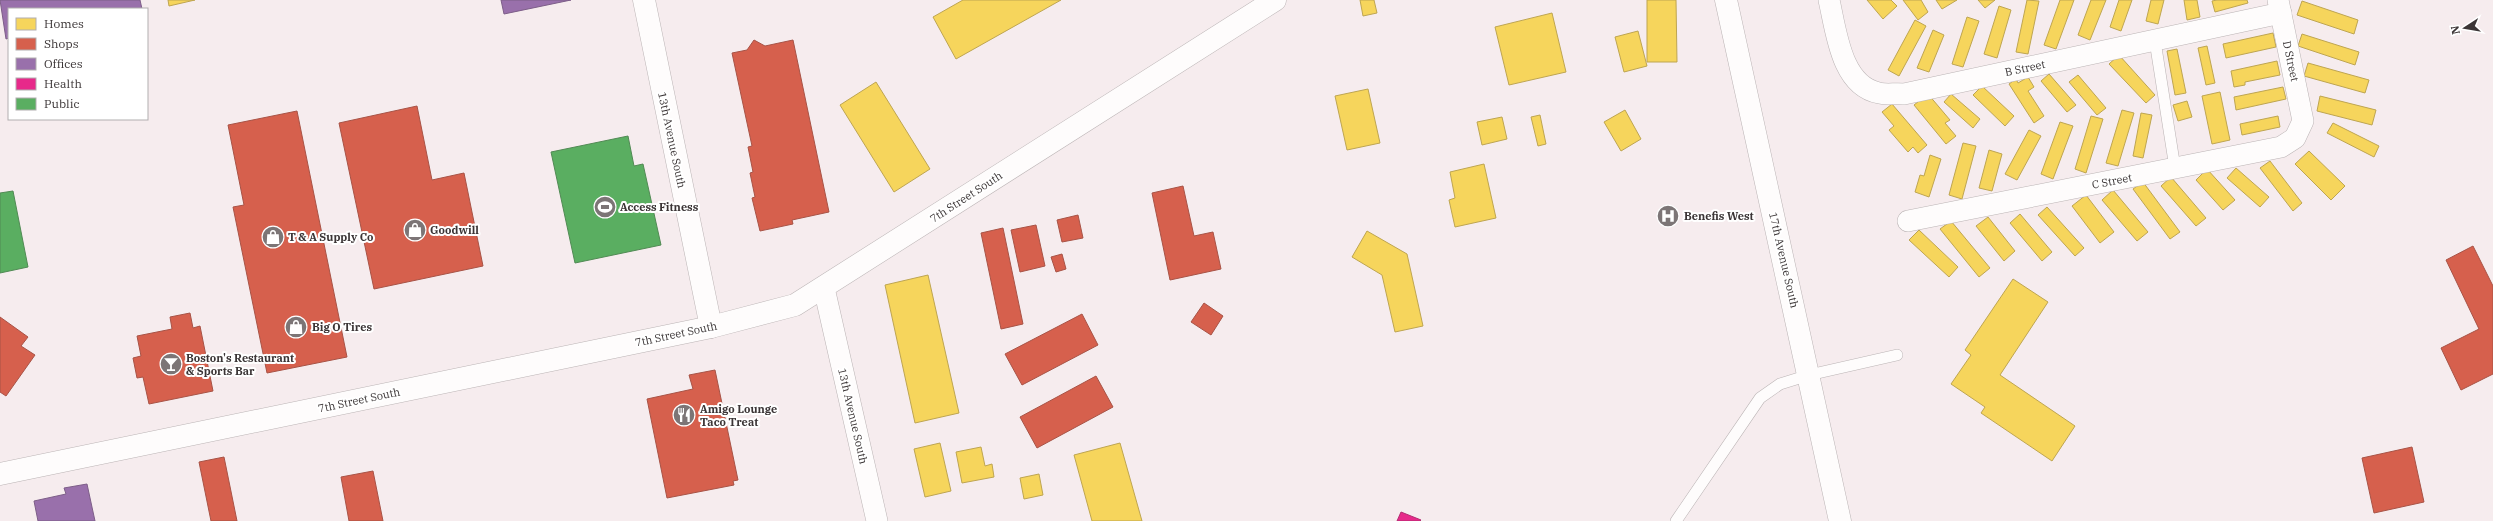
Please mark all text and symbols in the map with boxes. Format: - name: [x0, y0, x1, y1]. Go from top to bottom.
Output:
- legend: [8, 8, 148, 120]
- north arrow: [2445, 8, 2485, 48]
- text: Homes: [44, 16, 84, 31]
- text: N: [2447, 24, 2463, 36]
- text: Shops: [44, 36, 79, 51]
- street label: D Street: [2280, 39, 2302, 83]
- text: Offices: [44, 56, 83, 71]
- street label: B Street: [2004, 57, 2047, 79]
- text: Health: [44, 76, 82, 91]
- street label: 13th Avenue South: [655, 91, 689, 189]
- text: Public: [44, 96, 80, 111]
- street label: 7th Street South: [927, 168, 1005, 226]
- street label: C Street: [2091, 170, 2133, 192]
- sports icon: Access Fitness: [592, 194, 618, 220]
- place label: Access Fitness: [620, 200, 699, 214]
- hospital icon: Benefis West: [1655, 203, 1681, 229]
- place label: Benefis West: [1684, 209, 1754, 223]
- street label: 17th Avenue South: [1766, 211, 1802, 309]
- shop icon: Goodwill: [402, 217, 428, 243]
- place label: Goodwill: [430, 223, 479, 237]
- shop icon: T & A Supply Co: [260, 224, 286, 250]
- place label: T & A Supply Co: [288, 230, 373, 244]
- shop icon: Big O Tires: [283, 314, 309, 340]
- street label: 7th Street South: [634, 318, 718, 350]
- place label: Big O Tires: [312, 320, 372, 334]
- bar icon: Boston's Restaurant & Sports Bar: [158, 351, 184, 377]
- place label: Boston's Restaurant & Sports Bar: [186, 351, 294, 378]
- street label: 13th Avenue South: [835, 367, 871, 465]
- street label: 7th Street South: [317, 384, 401, 416]
- restaurant icon: Amigo Lounge Taco Treat: [671, 402, 697, 428]
- place label: Amigo Lounge Taco Treat: [700, 402, 777, 429]

